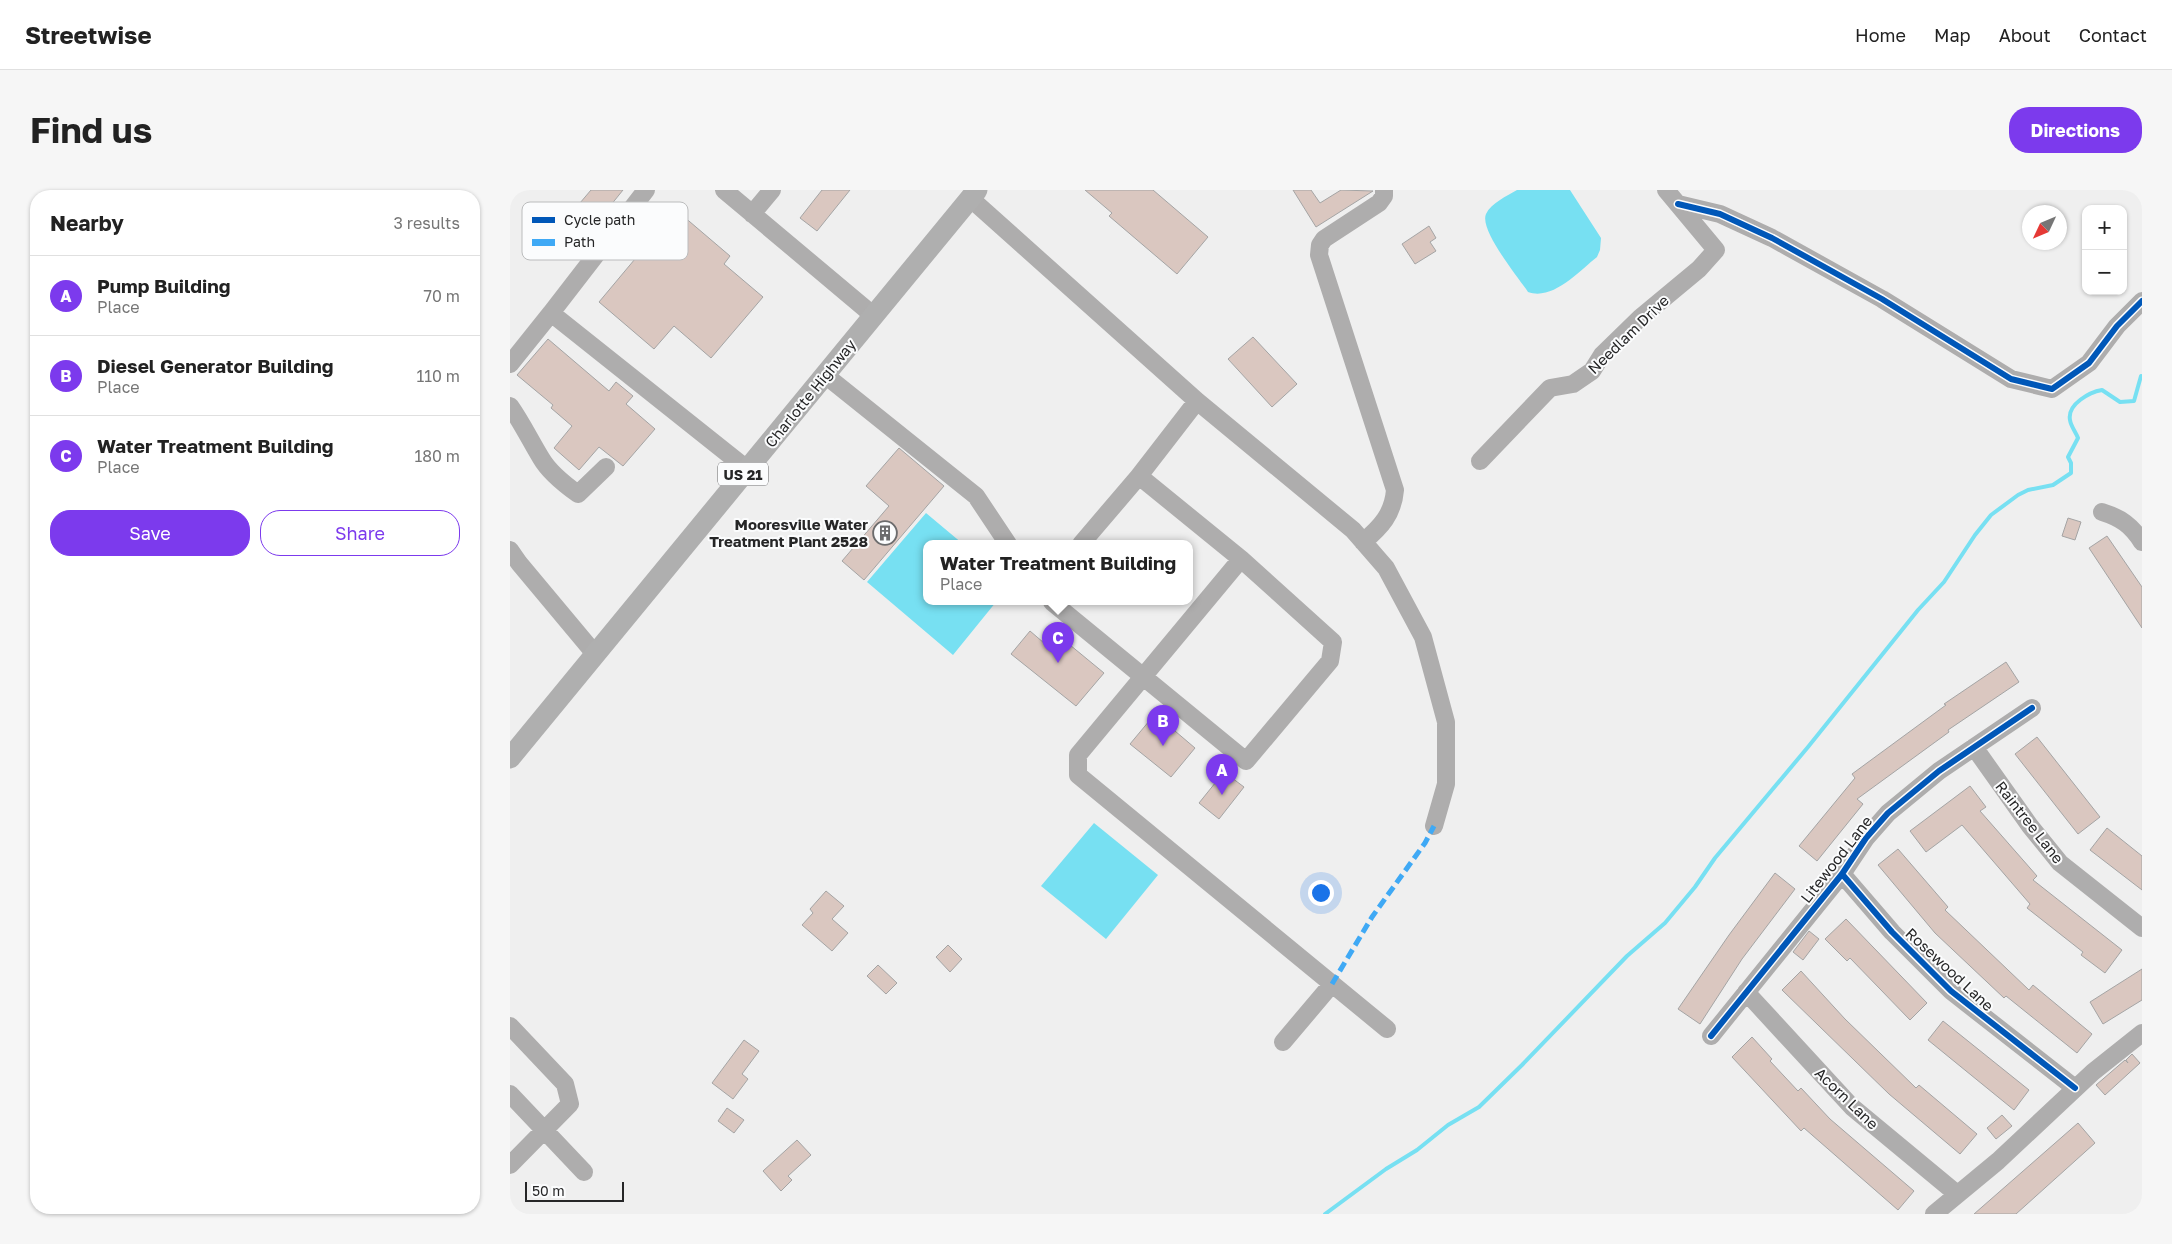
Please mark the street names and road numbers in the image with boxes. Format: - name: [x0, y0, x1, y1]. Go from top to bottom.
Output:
- street label: Needlam Drive: [1584, 291, 1672, 377]
- street label: Charlotte Highway: [761, 335, 859, 451]
- road number: US 21: [718, 462, 768, 486]
- street label: Raintree Lane: [1992, 777, 2068, 867]
- street label: Litewood Lane: [1797, 812, 1876, 906]
- street label: Rosewood Lane: [1902, 924, 1998, 1015]
- street label: Acorn Lane: [1812, 1063, 1883, 1133]

